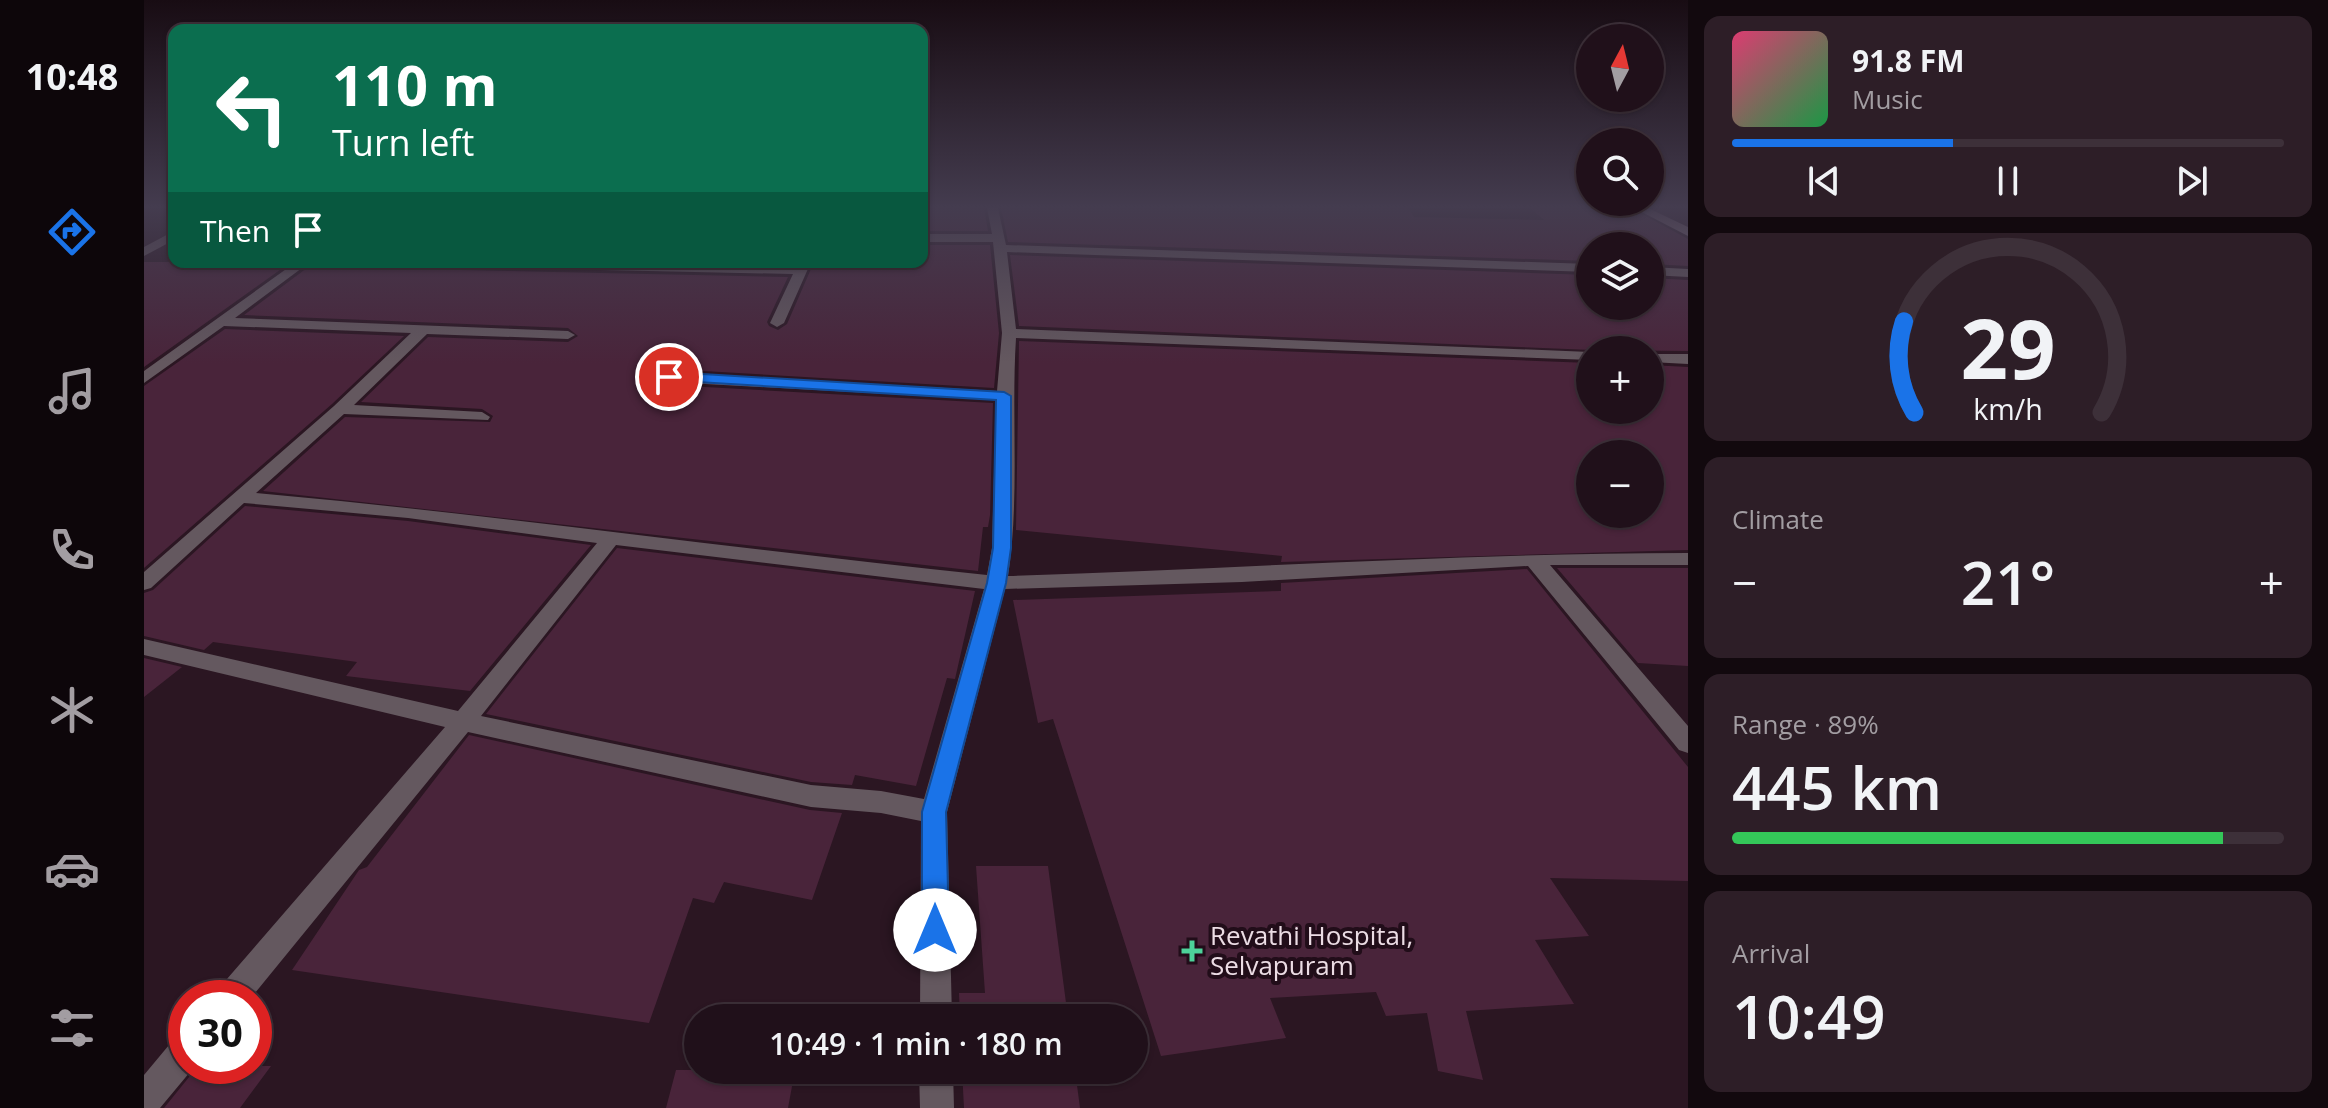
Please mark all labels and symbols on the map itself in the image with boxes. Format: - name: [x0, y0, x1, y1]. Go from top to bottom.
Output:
- north arrow: [1576, 24, 1664, 112]
- pin: [635, 343, 703, 411]
- position arrow: [893, 888, 977, 972]
- place label: Revathi Hospital, Selvapuram: [1210, 917, 1413, 983]
- marker: Revathi Hospital, Selvapuram: [1181, 940, 1203, 962]
- speed limit sign: 30: [168, 980, 272, 1084]

